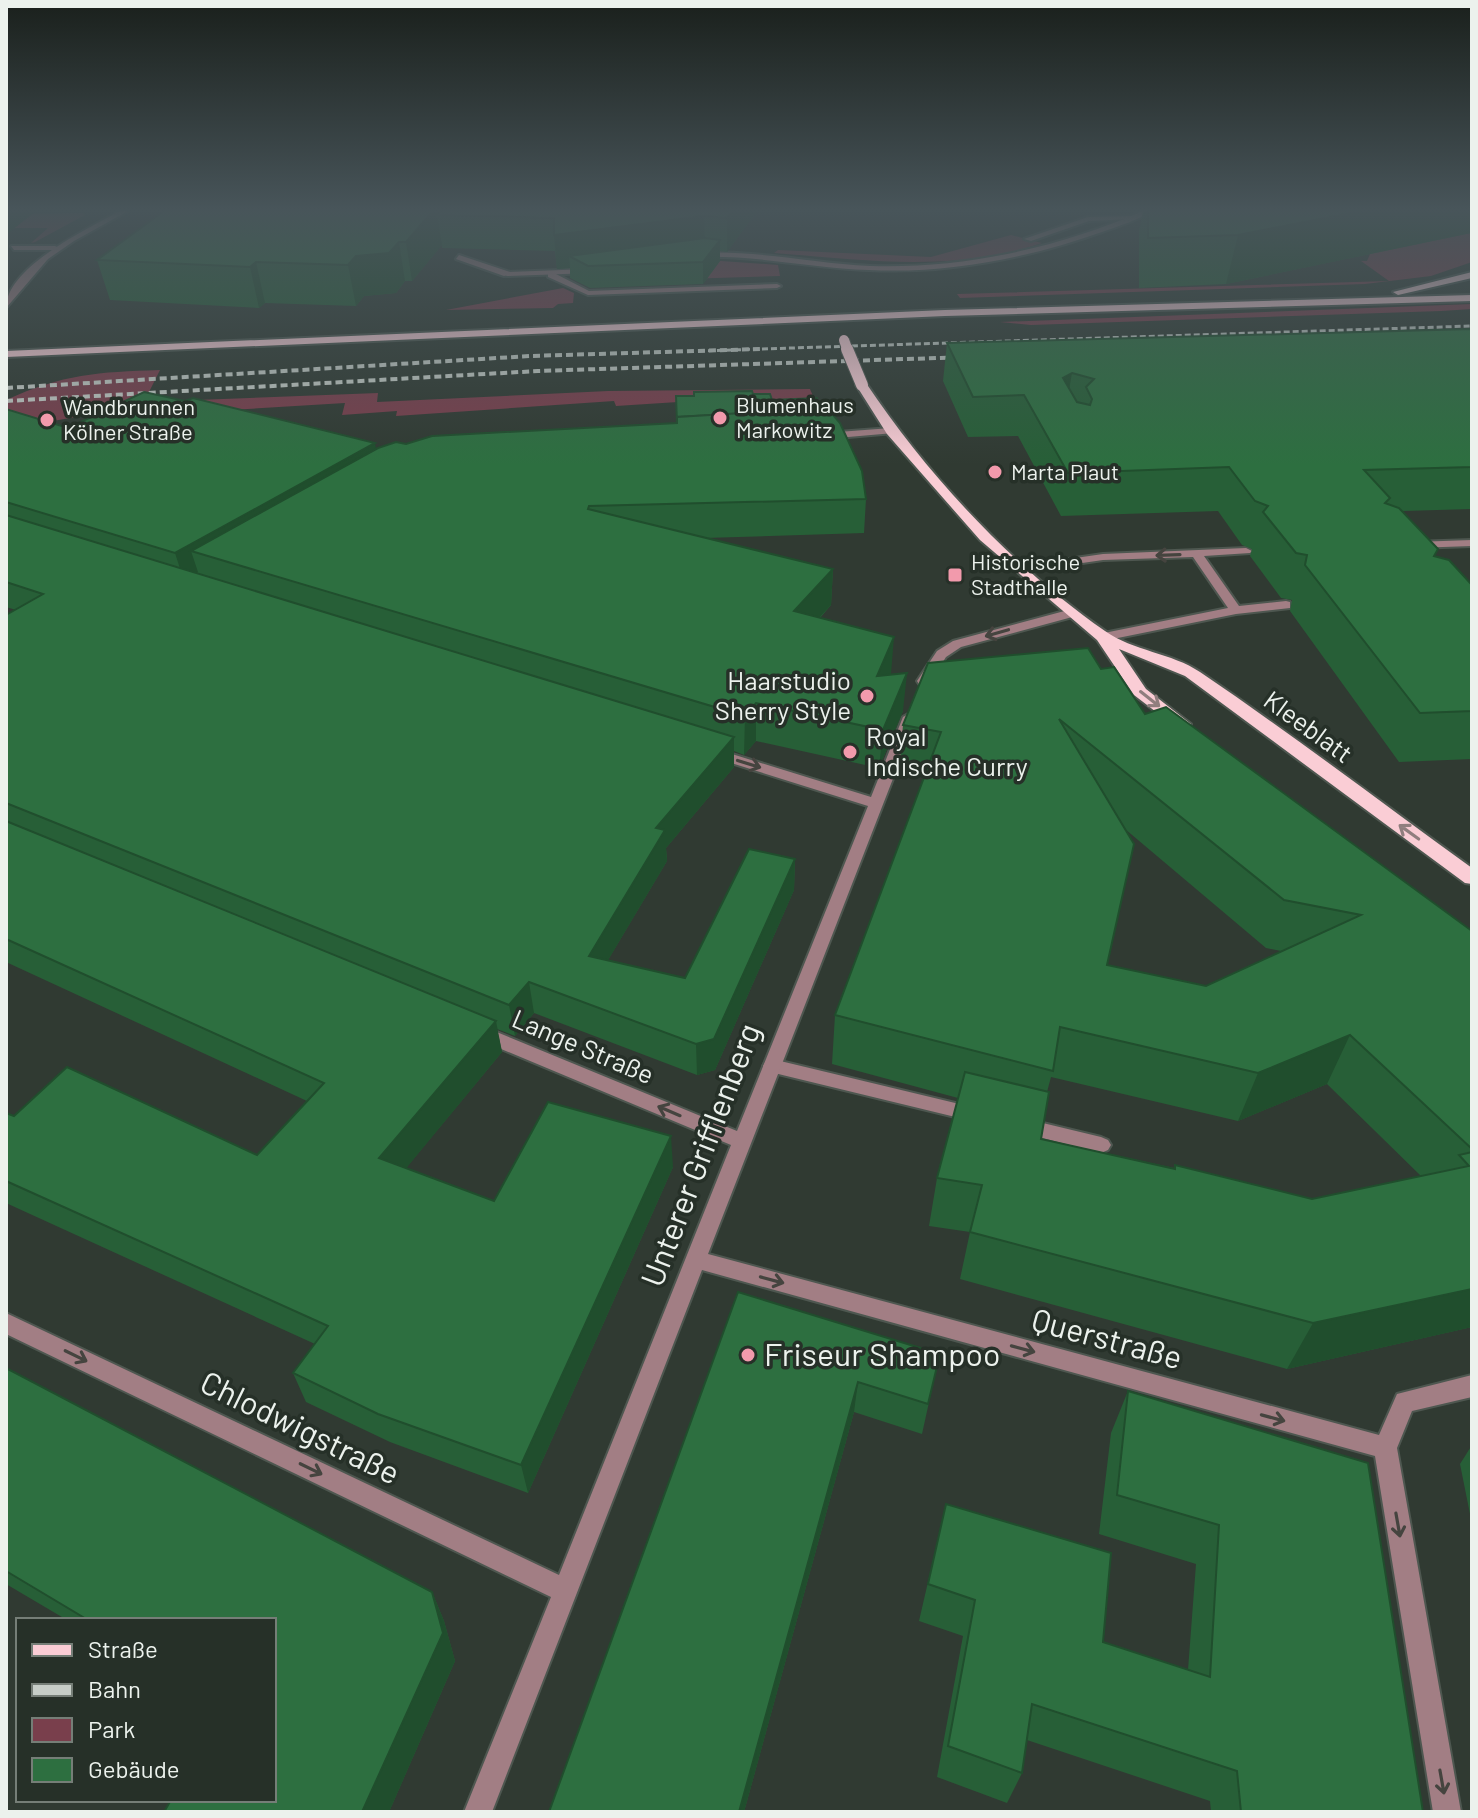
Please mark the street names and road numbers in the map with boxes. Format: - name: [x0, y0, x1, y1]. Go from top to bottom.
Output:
- street label: Kleeblatt: [1259, 683, 1359, 768]
- street label: Lange Straße: [508, 1002, 659, 1089]
- street label: Unterer Grifflenberg: [631, 1017, 767, 1291]
- street label: Querstraße: [1028, 1299, 1187, 1375]
- street label: Chlodwigstraße: [195, 1362, 407, 1491]

